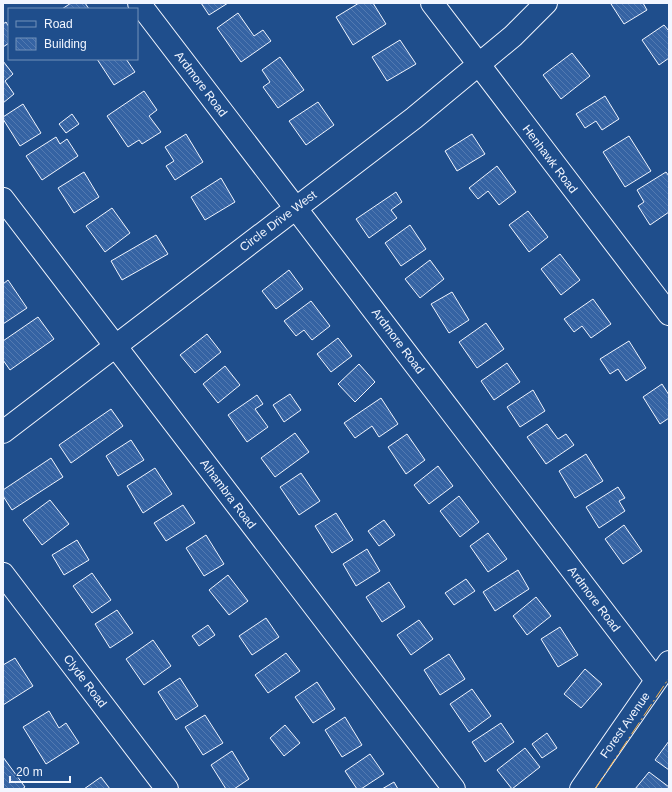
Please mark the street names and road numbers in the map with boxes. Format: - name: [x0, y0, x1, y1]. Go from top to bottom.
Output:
- street label: Ardmore Road: [172, 49, 230, 119]
- street label: Henhawk Road: [520, 122, 580, 196]
- street label: Circle Drive West: [237, 187, 320, 254]
- street label: Ardmore Road: [369, 306, 427, 376]
- street label: Alhambra Road: [197, 456, 259, 532]
- street label: Ardmore Road: [565, 564, 623, 634]
- street label: Clyde Road: [61, 652, 109, 710]
- street label: Forest Avenue: [597, 689, 653, 761]

